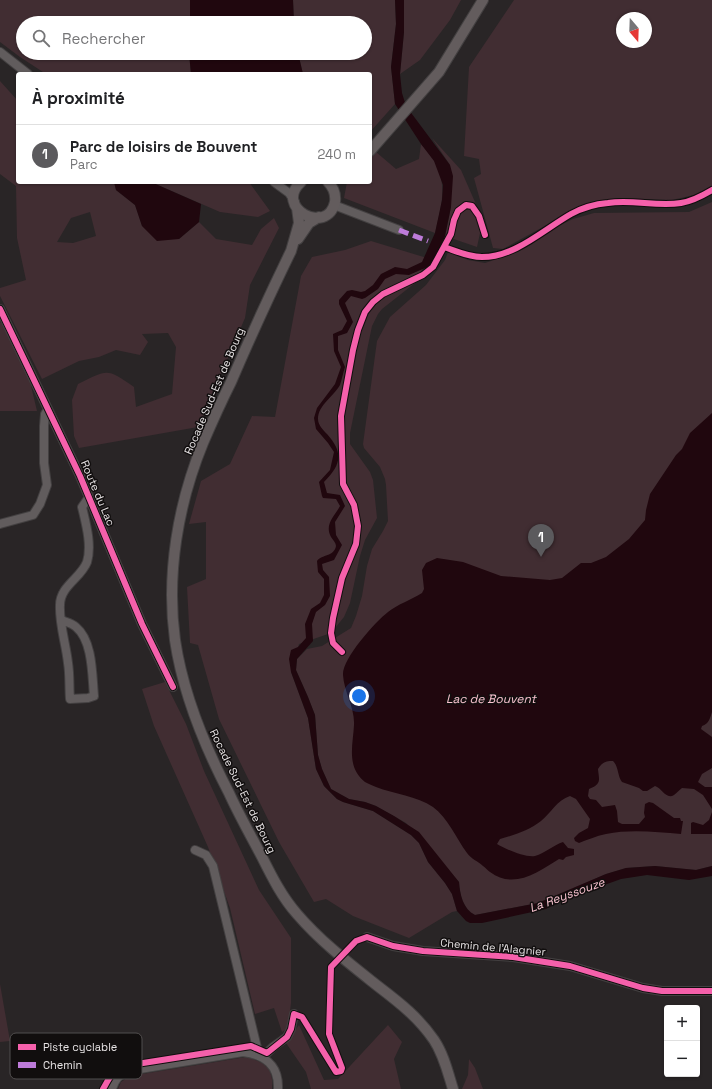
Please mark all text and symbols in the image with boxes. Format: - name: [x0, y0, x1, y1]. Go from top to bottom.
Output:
- north arrow: [616, 12, 652, 48]
- search box: [16, 16, 372, 60]
- icon: search: [30, 27, 52, 49]
- text: Rechercher: [62, 29, 145, 48]
- text: À proximité: [32, 87, 125, 109]
- text: Parc de loisirs de Bouvent: [70, 137, 257, 156]
- text: 1: [42, 146, 48, 163]
- text: 240 m: [318, 146, 356, 163]
- text: Parc: [70, 156, 98, 173]
- street label: Rocade Sud-Est de Bourg: [181, 325, 247, 457]
- street label: Route du Lac: [78, 458, 118, 528]
- pin: 1: [528, 524, 554, 557]
- your location: [349, 686, 369, 706]
- water label: Lac de Bouvent: [446, 691, 538, 707]
- street label: Rocade Sud-Est de Bourg: [207, 727, 279, 855]
- water label: La Reyssouze: [527, 874, 608, 916]
- street label: Chemin de l'Alagnier: [440, 935, 546, 959]
- map controls: [664, 1005, 700, 1077]
- button: +: [664, 1005, 700, 1041]
- legend: [10, 1033, 142, 1079]
- text: Piste cyclable: [43, 1040, 117, 1054]
- button: −: [664, 1041, 700, 1077]
- text: Chemin: [43, 1058, 82, 1072]

